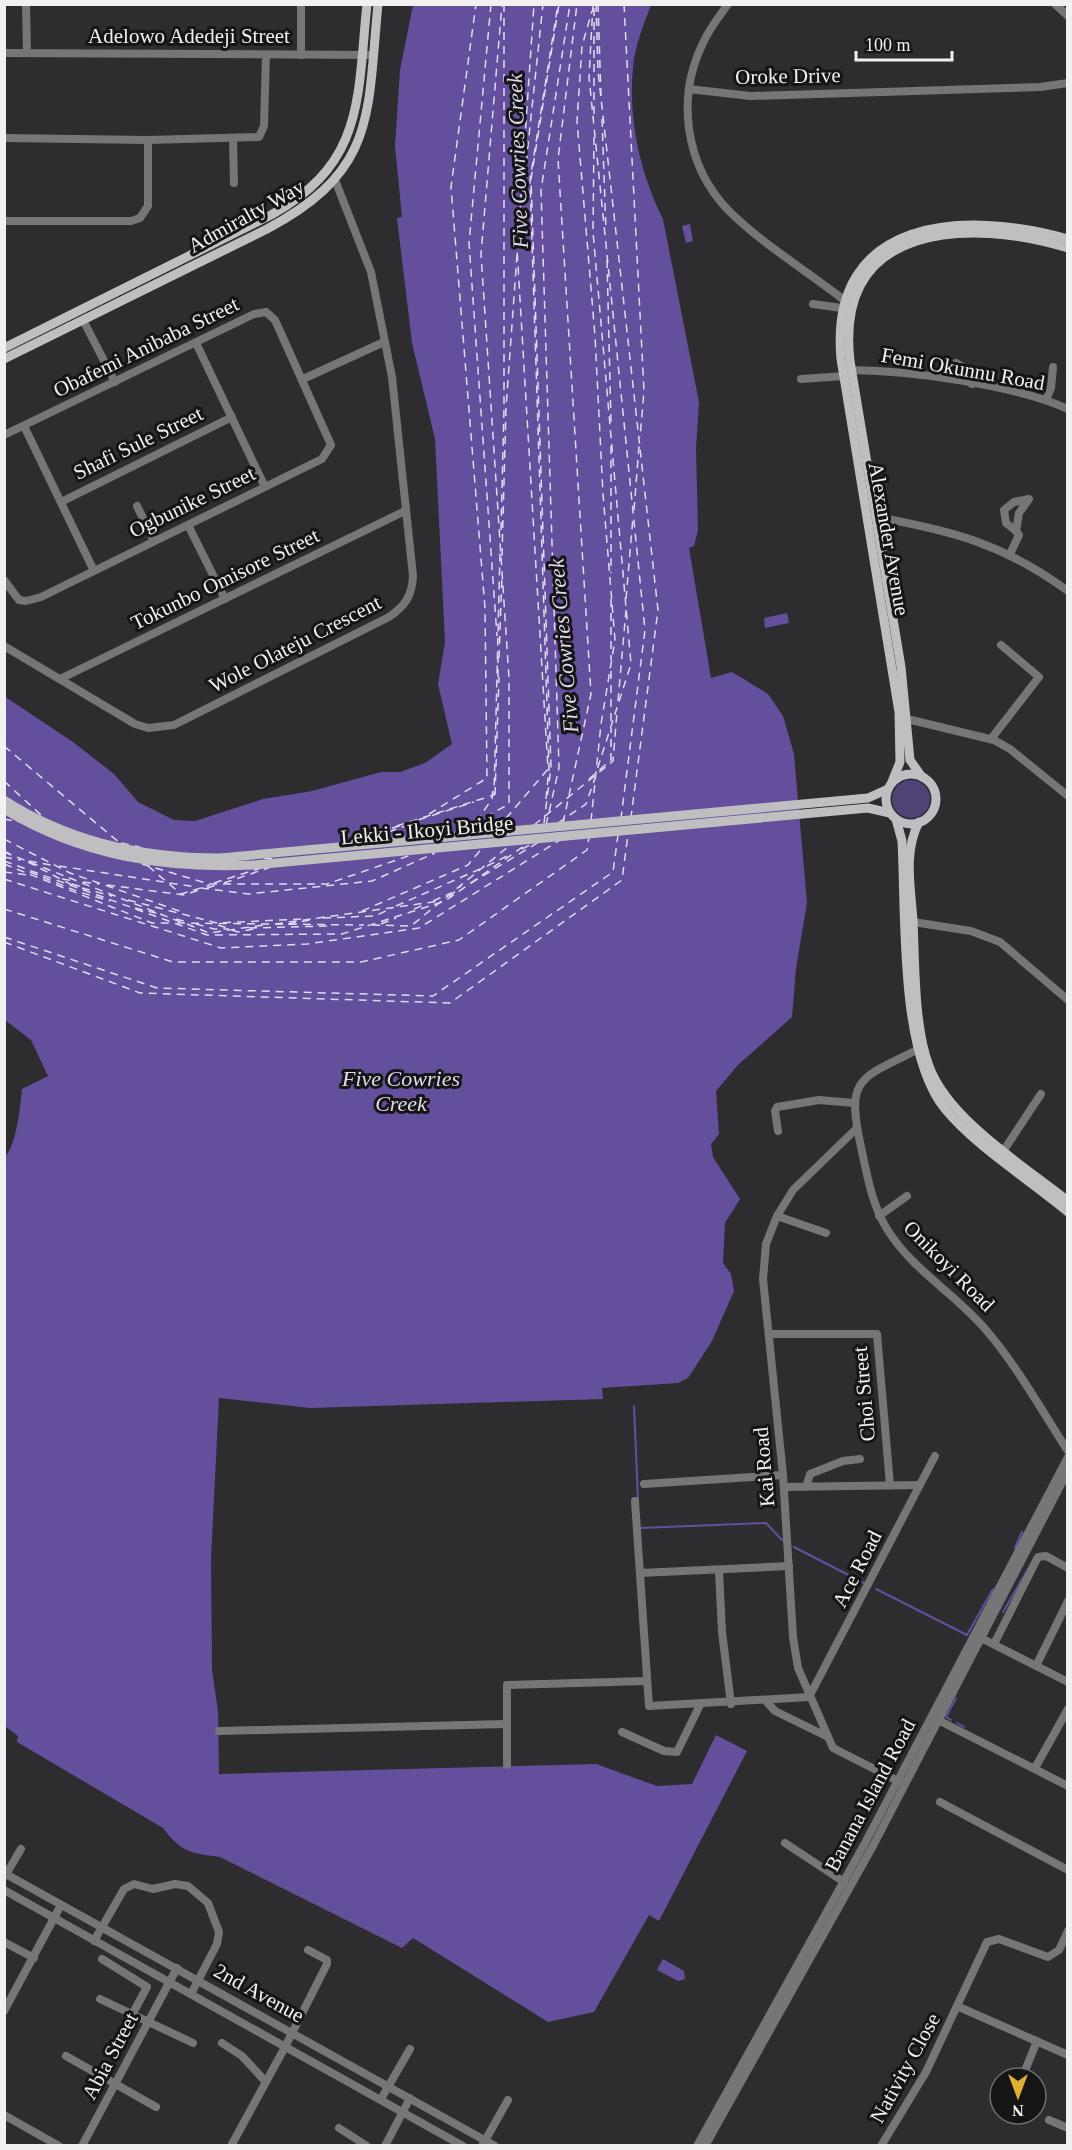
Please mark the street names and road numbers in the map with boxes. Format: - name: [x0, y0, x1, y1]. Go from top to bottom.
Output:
- street label: Adelowo Adedeji Street: [88, 24, 290, 48]
- street label: Oroke Drive: [735, 63, 841, 89]
- street label: Admiralty Way: [184, 174, 309, 258]
- street label: Obafemi Anibaba Street: [50, 292, 243, 402]
- street label: Femi Okunnu Road: [879, 343, 1047, 395]
- street label: Shafi Sule Street: [69, 401, 207, 485]
- street label: Alexander Avenue: [864, 460, 914, 618]
- street label: Ogbunike Street: [125, 461, 259, 543]
- street label: Tokunbo Omisore Street: [127, 523, 323, 635]
- street label: Wole Olateju Crescent: [205, 590, 385, 698]
- street label: Lekki - Ikoyi Bridge: [340, 810, 514, 850]
- street label: Onikoyi Road: [899, 1216, 1000, 1317]
- street label: Choi Street: [848, 1345, 880, 1442]
- street label: Kai Road: [749, 1426, 779, 1508]
- street label: Ace Road: [827, 1526, 887, 1612]
- street label: Banana Island Road: [820, 1714, 921, 1875]
- street label: 2nd Avenue: [210, 1958, 308, 2028]
- street label: Abia Street: [77, 2008, 143, 2104]
- street label: Nativity Close: [865, 2009, 945, 2127]

